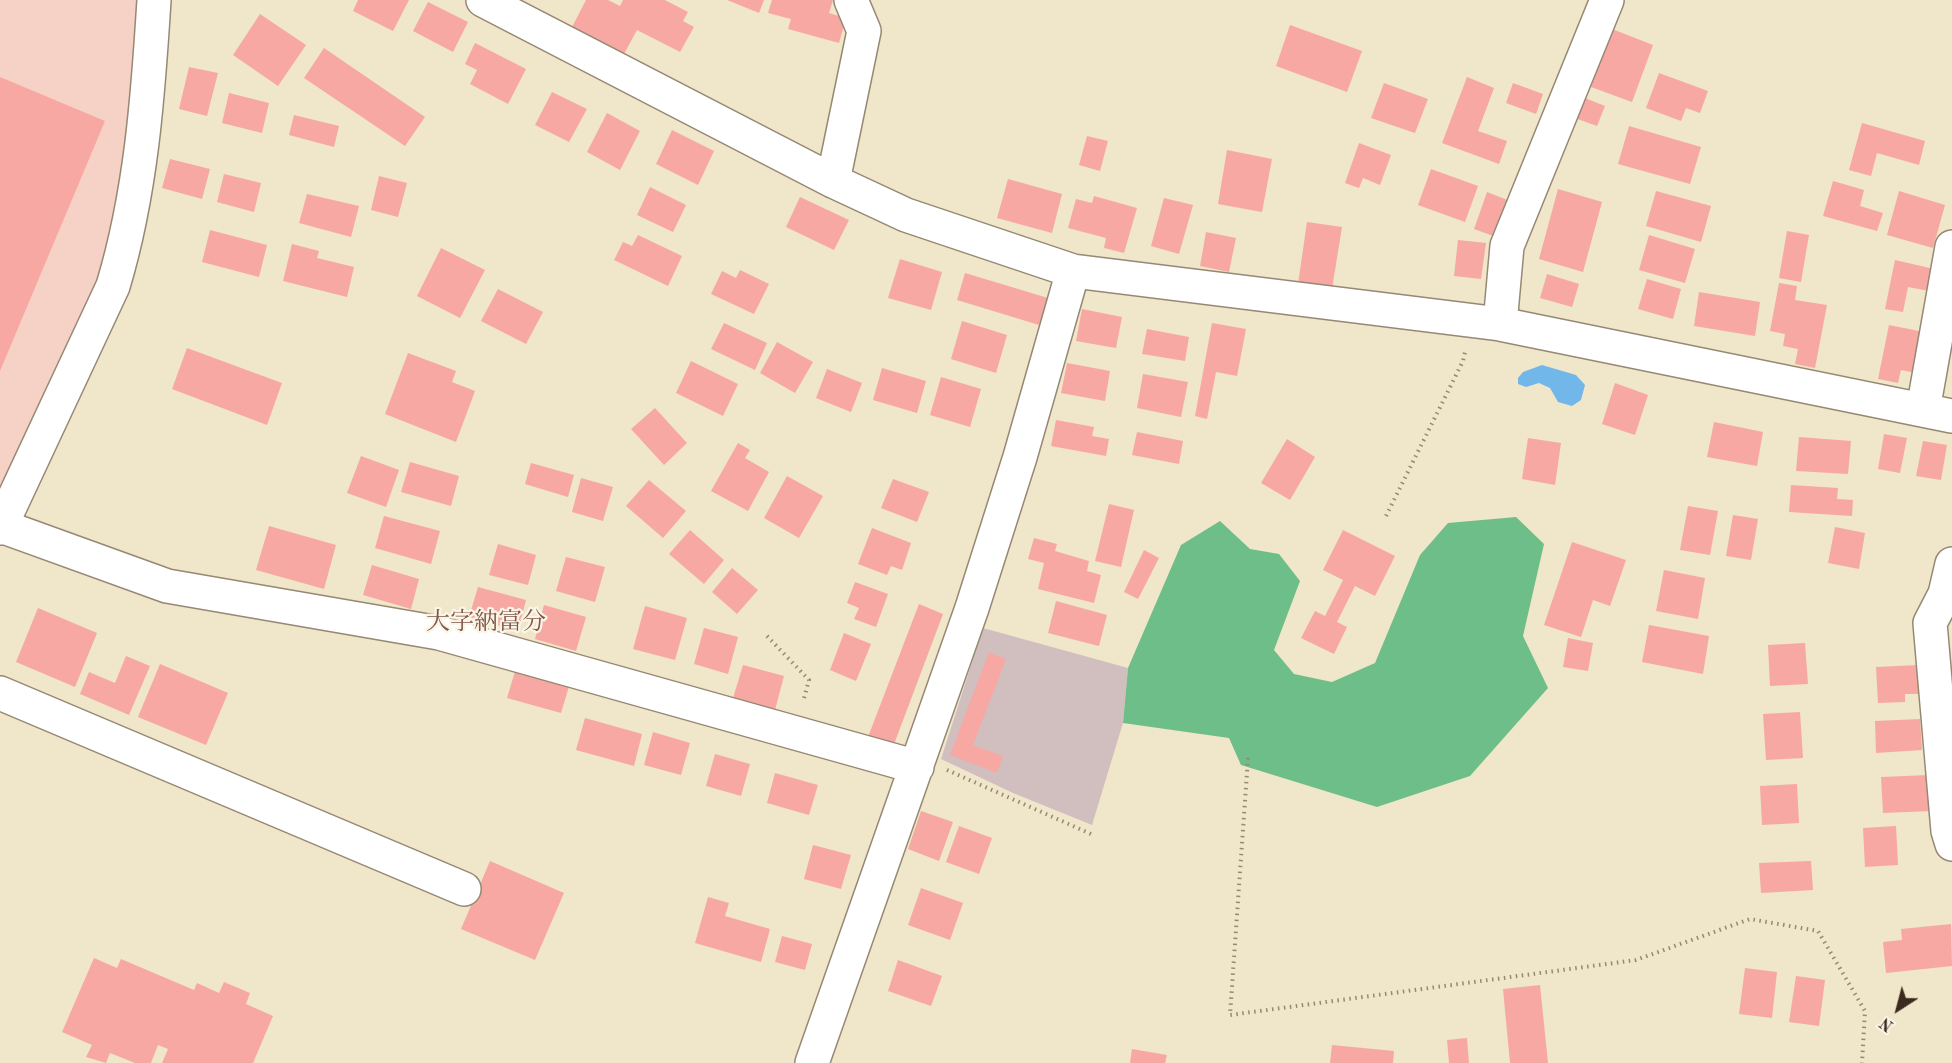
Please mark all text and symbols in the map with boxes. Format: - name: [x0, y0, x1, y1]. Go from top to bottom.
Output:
- district label: 大字納富分: [426, 609, 546, 637]
- north arrow: [1868, 979, 1928, 1039]
- text: N: [1878, 1013, 1897, 1034]

